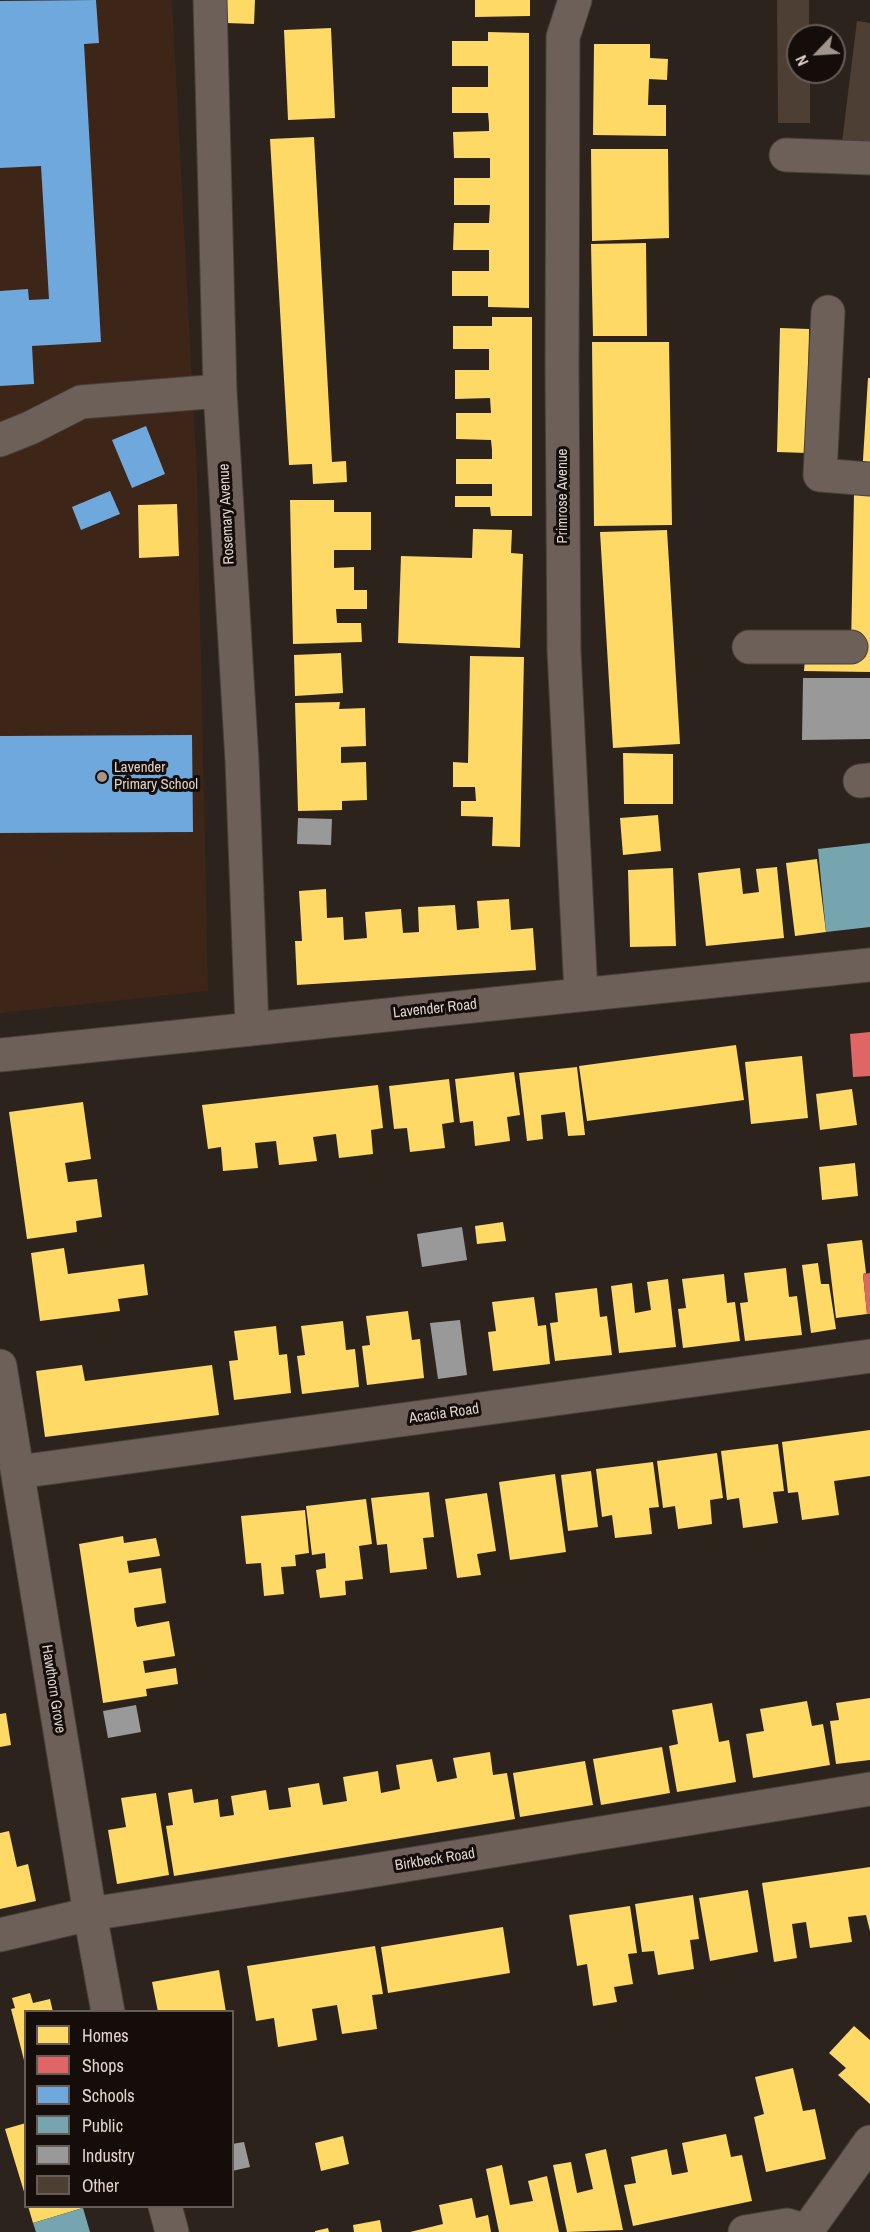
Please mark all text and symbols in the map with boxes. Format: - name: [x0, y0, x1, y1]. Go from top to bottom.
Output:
- north arrow: [786, 24, 846, 84]
- text: N: [790, 52, 813, 70]
- street label: Primrose Avenue: [554, 449, 572, 543]
- street label: Rosemary Avenue: [215, 463, 239, 565]
- place label: Lavender Primary School: [114, 759, 198, 794]
- marker: Lavender Primary School: [95, 770, 109, 784]
- street label: Lavender Road: [392, 996, 478, 1022]
- street label: Acacia Road: [408, 1400, 480, 1428]
- street label: Hawthorn Grove: [37, 1643, 69, 1735]
- street label: Birkbeck Road: [394, 1845, 476, 1875]
- legend: [24, 2010, 234, 2208]
- text: Homes: [82, 2023, 129, 2048]
- text: Shops: [82, 2053, 124, 2078]
- text: Schools: [82, 2083, 135, 2108]
- text: Public: [82, 2113, 123, 2138]
- text: Industry: [82, 2143, 135, 2168]
- text: Other: [82, 2173, 119, 2198]

